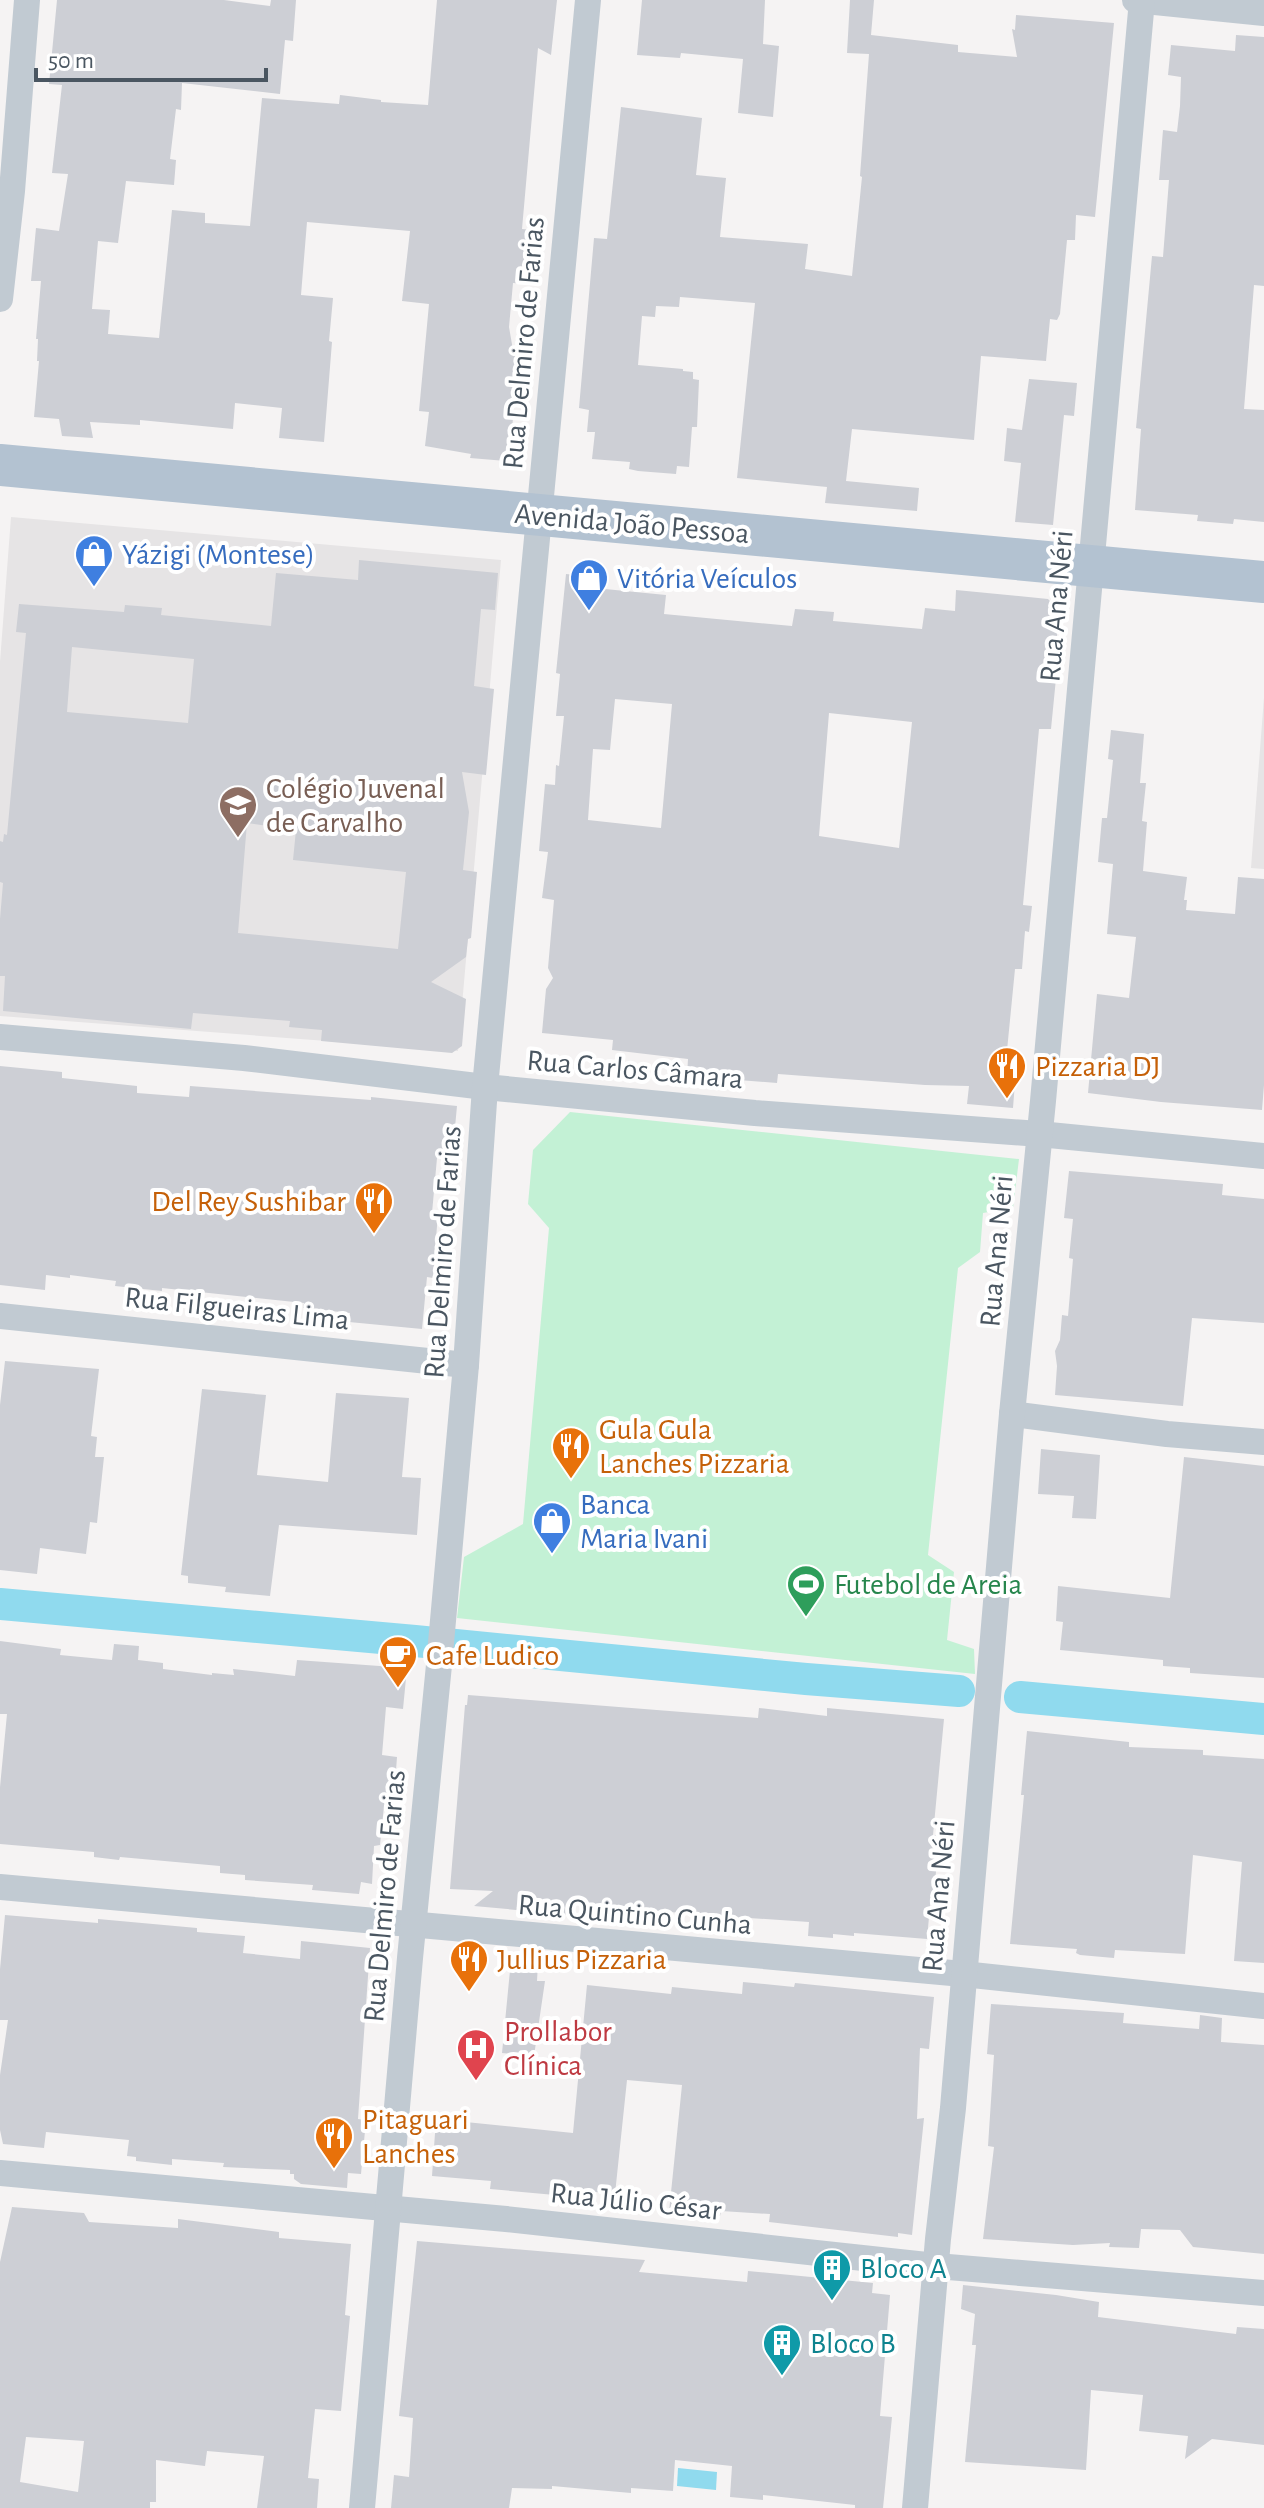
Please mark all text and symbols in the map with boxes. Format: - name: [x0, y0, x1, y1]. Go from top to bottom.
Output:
- scale bar: [36, 32, 266, 82]
- text: 50 m: [48, 49, 94, 73]
- street label: Rua Delmiro de Farias: [498, 216, 550, 471]
- street label: Avenida João Pessoa: [513, 499, 751, 549]
- street label: Rua Ana Néri: [1035, 529, 1079, 683]
- shop icon: Yázigi (Montese): [73, 533, 115, 588]
- place label: Yázigi (Montese): [122, 540, 315, 570]
- shop icon: Vitória Veículos: [568, 557, 610, 612]
- place label: Vitória Veículos: [617, 564, 797, 594]
- place label: Colégio Juvenal de Carvalho: [266, 774, 445, 838]
- school or university icon: Colégio Juvenal de Carvalho: [217, 784, 259, 839]
- restaurant icon: Pizzaria DJ: [986, 1045, 1028, 1100]
- street label: Rua Carlos Câmara: [525, 1046, 744, 1094]
- place label: Pizzaria DJ: [1035, 1052, 1161, 1082]
- street label: Rua Delmiro de Farias: [419, 1125, 467, 1379]
- street label: Rua Ana Néri: [975, 1174, 1019, 1328]
- restaurant icon: Del Rey Sushibar: [353, 1180, 395, 1235]
- place label: Del Rey Sushibar: [151, 1187, 346, 1217]
- street label: Rua Filgueiras Lima: [123, 1282, 351, 1336]
- place label: Gula Gula Lanches Pizzaria: [599, 1415, 790, 1479]
- restaurant icon: Gula Gula Lanches Pizzaria: [550, 1425, 592, 1480]
- place label: Banca Maria Ivani: [580, 1490, 708, 1554]
- shop icon: Banca Maria Ivani: [531, 1500, 573, 1555]
- sports icon: Futebol de Areia: [785, 1563, 827, 1618]
- place label: Futebol de Areia: [834, 1570, 1022, 1600]
- cafe icon: Cafe Ludico: [377, 1634, 419, 1689]
- place label: Cafe Ludico: [426, 1641, 559, 1671]
- street label: Rua Delmiro de Farias: [359, 1769, 411, 2024]
- street label: Rua Ana Néri: [917, 1819, 961, 1973]
- street label: Rua Quintino Cunha: [517, 1890, 753, 1940]
- restaurant icon: Jullius Pizzaria: [448, 1938, 490, 1993]
- place label: Jullius Pizzaria: [497, 1945, 667, 1975]
- place label: Prollabor Clínica: [504, 2017, 612, 2081]
- hospital icon: Prollabor Clínica: [455, 2027, 497, 2082]
- place label: Pitaguari Lanches: [362, 2105, 469, 2169]
- restaurant icon: Pitaguari Lanches: [313, 2115, 355, 2170]
- street label: Rua Júlio César: [549, 2178, 723, 2226]
- building icon: Bloco A: [811, 2247, 853, 2302]
- place label: Bloco A: [860, 2254, 947, 2284]
- building icon: Bloco B: [761, 2322, 803, 2377]
- place label: Bloco B: [810, 2329, 896, 2359]

